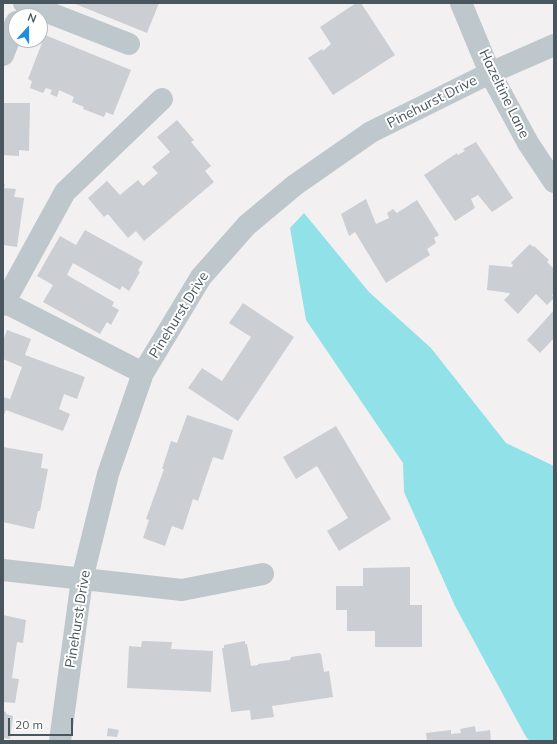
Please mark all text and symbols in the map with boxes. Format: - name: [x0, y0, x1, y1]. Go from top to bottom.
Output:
- north arrow: [8, 8, 48, 48]
- text: N: [26, 10, 38, 26]
- street label: Hazeltine Lane: [475, 47, 533, 141]
- street label: Pinehurst Drive: [384, 72, 480, 132]
- street label: Pinehurst Drive: [146, 269, 212, 361]
- street label: Pinehurst Drive: [62, 569, 94, 669]
- scale bar: [10, 710, 75, 736]
- text: 20 m: [15, 717, 43, 732]

